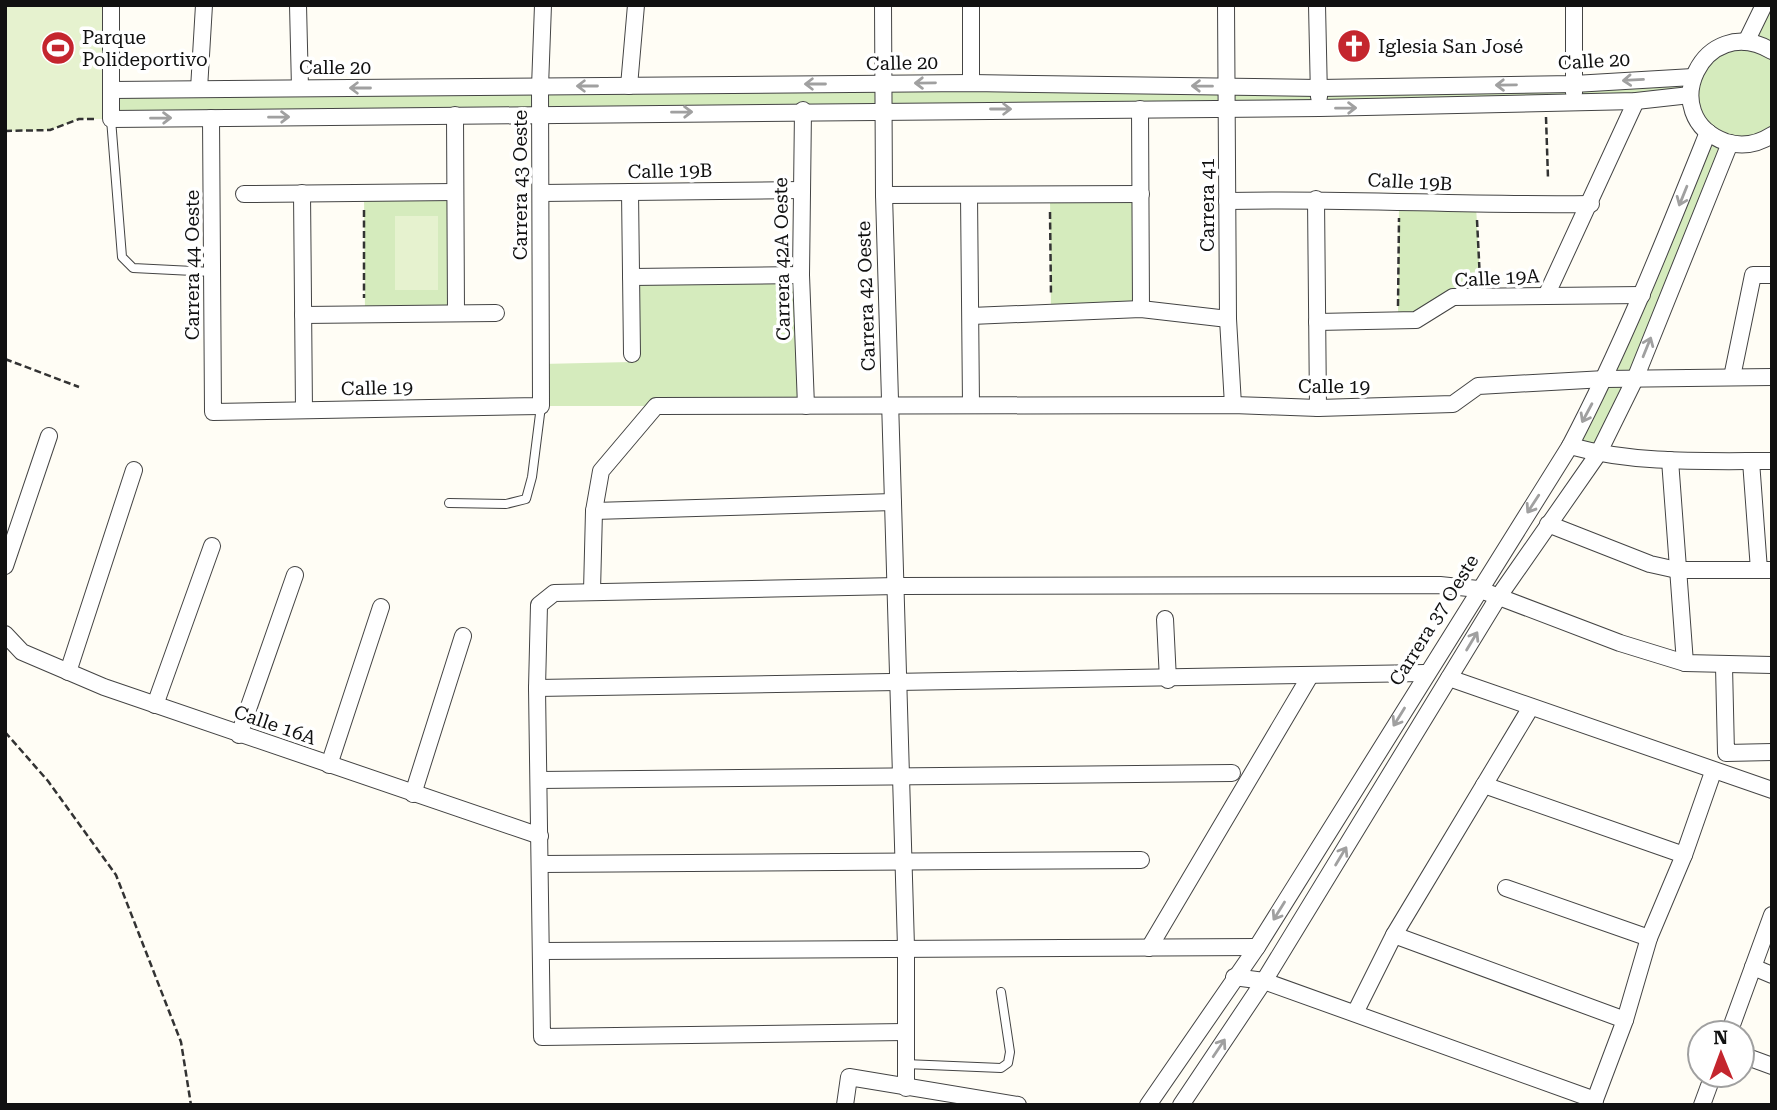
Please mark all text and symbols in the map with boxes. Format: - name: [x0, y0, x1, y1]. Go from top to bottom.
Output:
- place label: Parque Polideportivo: [82, 26, 208, 71]
- church icon: Iglesia San José: [1335, 27, 1373, 65]
- sports icon: Parque Polideportivo: [39, 29, 77, 67]
- place label: Iglesia San José: [1378, 35, 1523, 58]
- street label: Calle 20: [1557, 48, 1631, 74]
- street label: Calle 20: [866, 51, 938, 75]
- street label: Calle 20: [299, 56, 371, 79]
- one-way arrow: [1622, 74, 1645, 87]
- one-way arrow: [914, 76, 937, 90]
- one-way arrow: [803, 78, 826, 91]
- one-way arrow: [1495, 78, 1518, 92]
- one-way arrow: [576, 79, 599, 93]
- one-way arrow: [1191, 80, 1214, 93]
- one-way arrow: [348, 81, 371, 95]
- one-way arrow: [1334, 101, 1357, 114]
- one-way arrow: [989, 102, 1012, 116]
- one-way arrow: [670, 105, 693, 119]
- one-way arrow: [268, 110, 291, 124]
- street label: Carrera 43 Oeste: [509, 110, 532, 260]
- one-way arrow: [150, 111, 173, 125]
- street label: Carrera 41: [1196, 158, 1219, 252]
- street label: Calle 19B: [627, 159, 713, 183]
- street label: Calle 19B: [1367, 168, 1453, 196]
- street label: Carrera 42A Oeste: [769, 177, 795, 341]
- one-way arrow: [1675, 184, 1688, 206]
- street label: Carrera 44 Oeste: [181, 190, 204, 340]
- street label: Carrera 42 Oeste: [852, 220, 880, 372]
- street label: Calle 19A: [1454, 264, 1541, 292]
- one-way arrow: [1642, 337, 1655, 359]
- street label: Calle 19: [1298, 375, 1370, 398]
- street label: Calle 19: [341, 376, 413, 400]
- one-way arrow: [1580, 402, 1593, 423]
- one-way arrow: [1525, 493, 1539, 513]
- street label: Carrera 37 Oeste: [1384, 550, 1484, 690]
- one-way arrow: [1465, 631, 1479, 651]
- street label: Calle 16A: [231, 700, 320, 750]
- one-way arrow: [1391, 707, 1406, 726]
- one-way arrow: [1334, 846, 1348, 866]
- one-way arrow: [1272, 900, 1286, 920]
- north arrow: [1686, 1019, 1756, 1089]
- text: N: [1713, 1026, 1729, 1049]
- one-way arrow: [1212, 1039, 1226, 1058]

